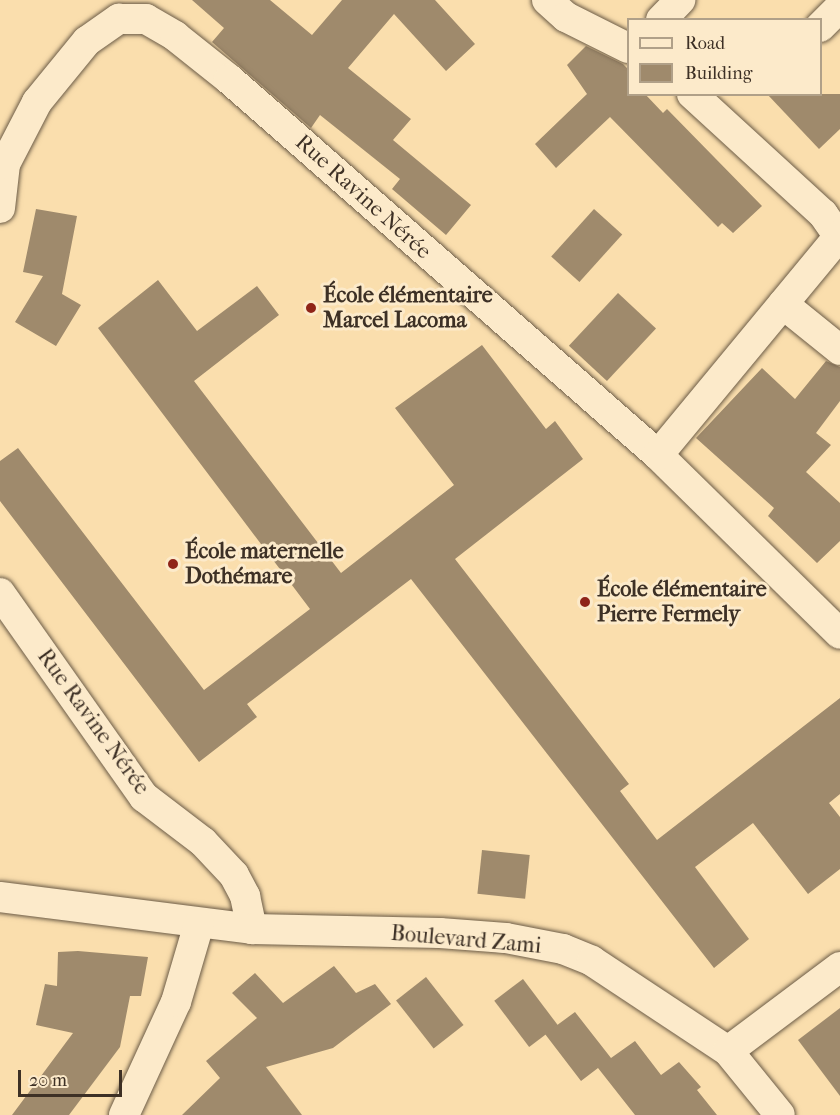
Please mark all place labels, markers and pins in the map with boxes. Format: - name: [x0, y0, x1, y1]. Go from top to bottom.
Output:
- place label: École élémentaire Marcel Lacoma: [323, 282, 493, 334]
- marker: École élémentaire Marcel Lacoma: [304, 301, 318, 315]
- place label: École maternelle Dothémare: [185, 538, 344, 590]
- marker: École maternelle Dothémare: [166, 557, 180, 571]
- place label: École élémentaire Pierre Fermely: [597, 576, 767, 628]
- marker: École élémentaire Pierre Fermely: [578, 595, 592, 609]

